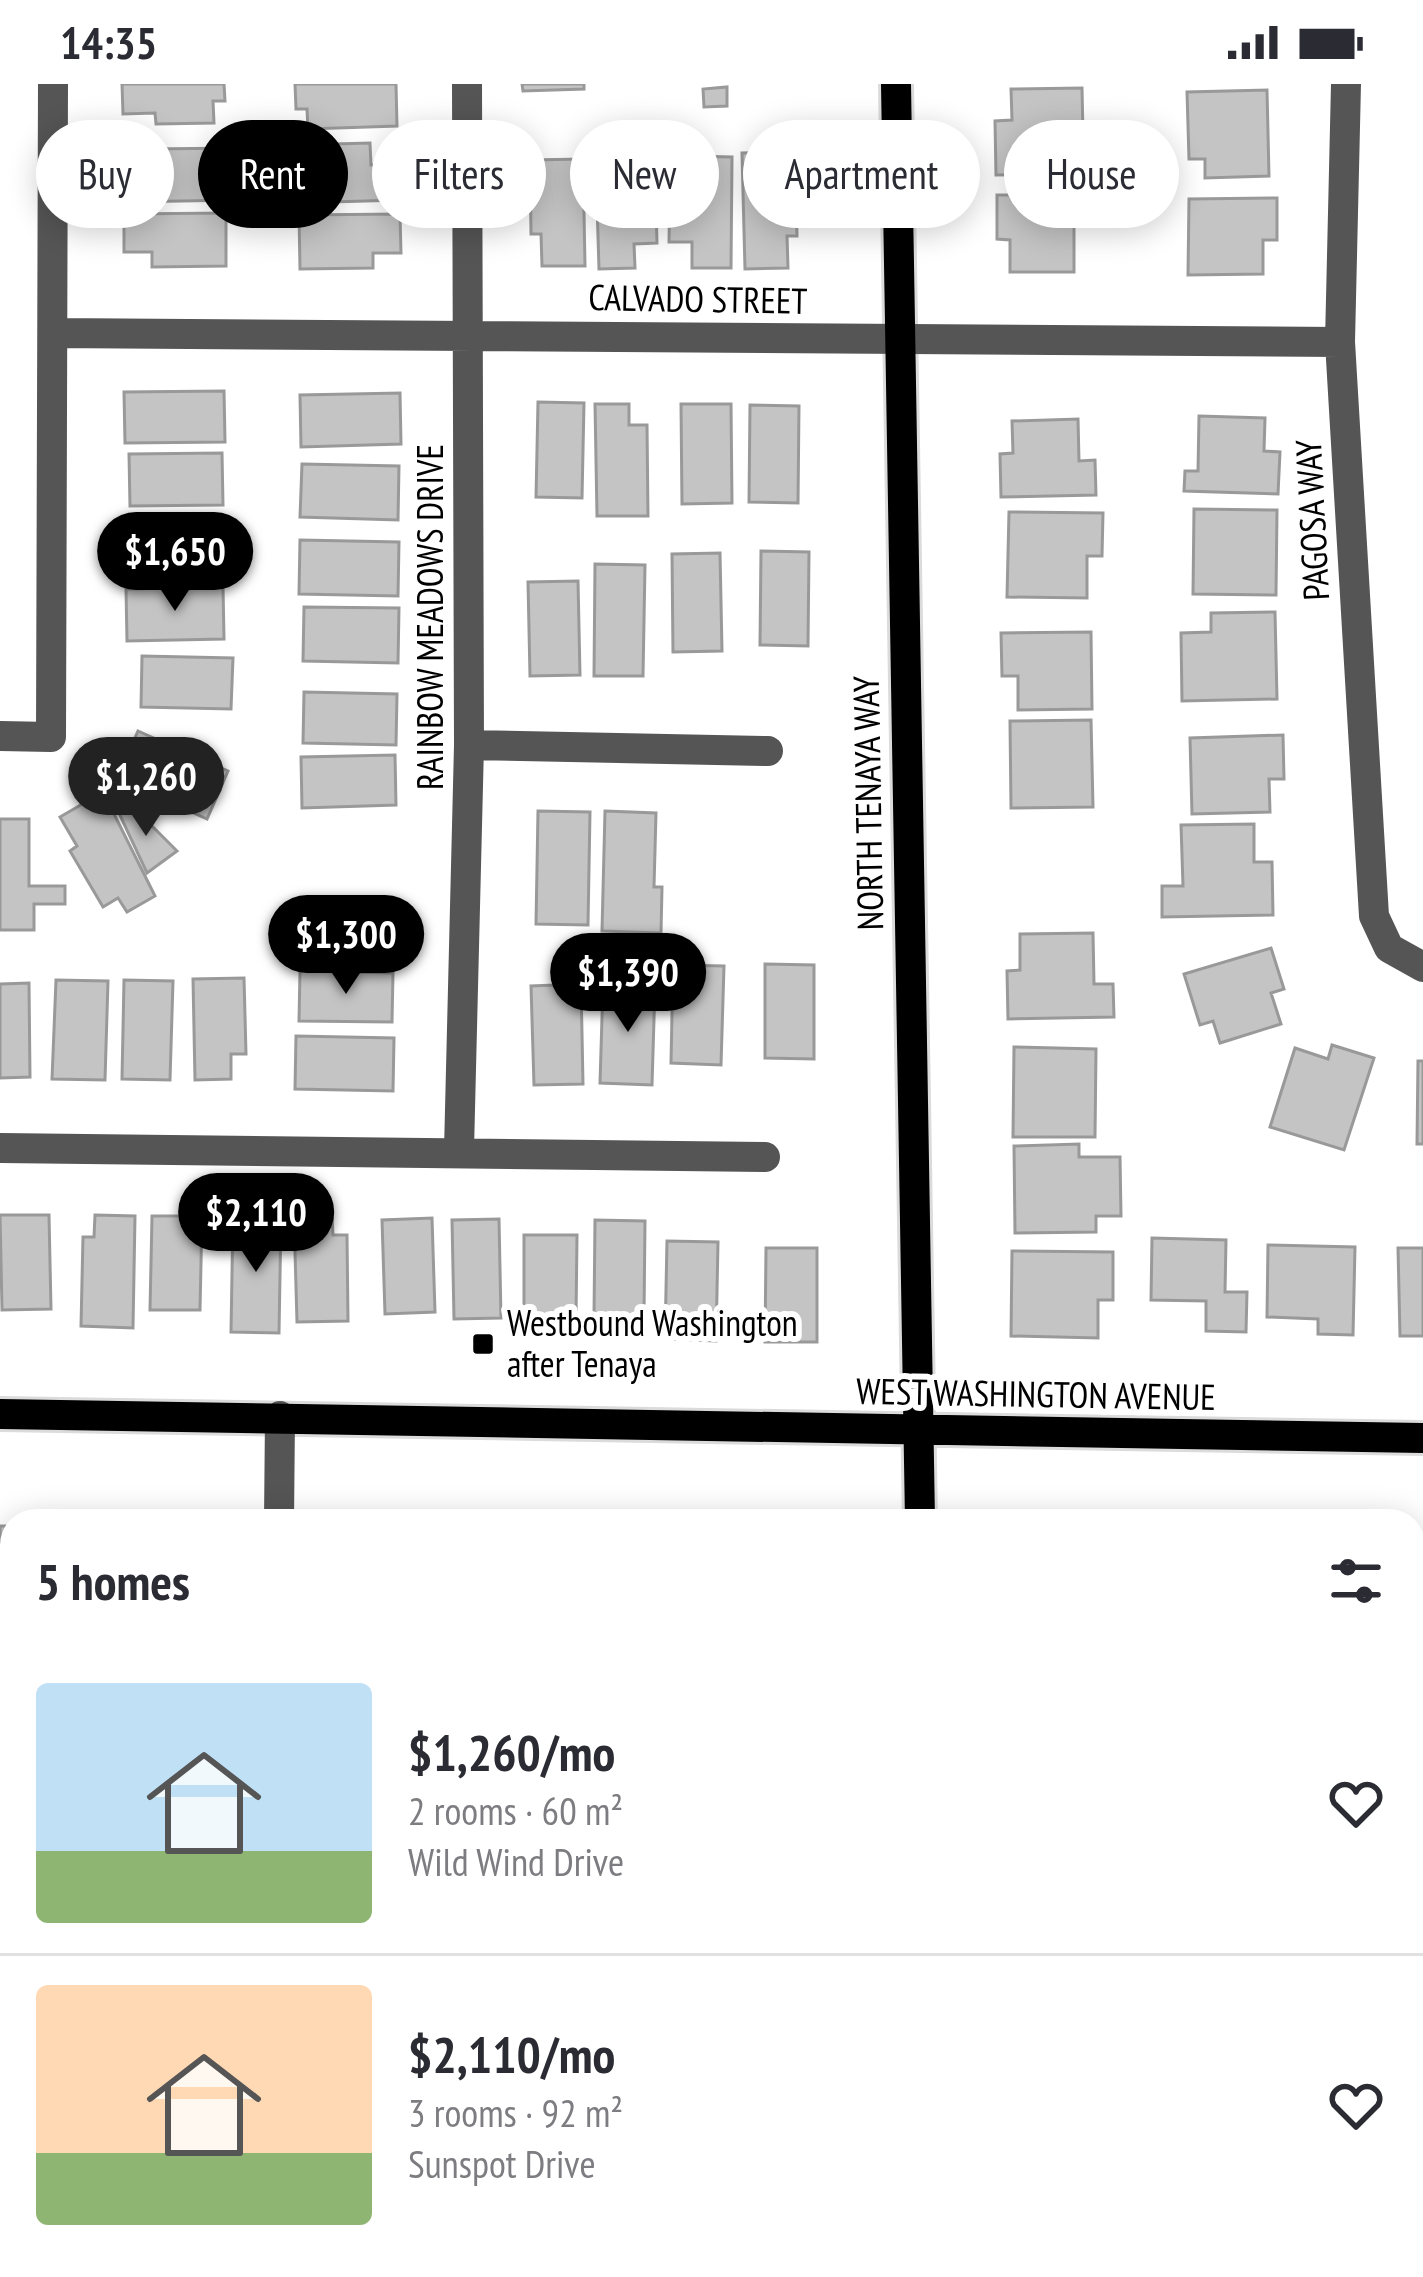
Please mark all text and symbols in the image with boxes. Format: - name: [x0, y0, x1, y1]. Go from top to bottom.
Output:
- text: 14:35: [60, 13, 157, 71]
- chip: Buy: [36, 120, 174, 228]
- chip: Rent: [198, 120, 348, 228]
- chip: Filters: [372, 120, 546, 228]
- chip: New: [570, 120, 719, 228]
- chip: Apartment: [743, 120, 980, 228]
- chip: House: [1004, 120, 1179, 228]
- street label: CALVADO STREET: [588, 273, 808, 324]
- street label: PAGOSA WAY: [1284, 438, 1339, 602]
- street label: RAINBOW MEADOWS DRIVE: [406, 444, 453, 790]
- pin: $1,650: [77, 512, 273, 614]
- text: $1,650: [124, 525, 226, 576]
- street label: NORTH TENAYA WAY: [842, 675, 893, 931]
- pin: $1,260: [48, 737, 244, 839]
- text: $1,260: [95, 750, 197, 801]
- pin: $1,300: [248, 895, 444, 997]
- text: $1,300: [295, 908, 397, 959]
- pin: $1,390: [530, 933, 726, 1035]
- text: $1,390: [577, 946, 679, 997]
- pin: $2,110: [158, 1173, 354, 1275]
- text: $2,110: [205, 1186, 307, 1237]
- place label: Westbound Washington after Tenaya: [507, 1299, 798, 1387]
- marker: Westbound Washington after Tenaya: [470, 1331, 496, 1357]
- street label: WEST WASHINGTON AVENUE: [856, 1367, 1216, 1420]
- text: 5 homes: [36, 1548, 190, 1614]
- icon: filters: [1323, 1548, 1389, 1614]
- text: $1,260/mo: [408, 1719, 615, 1785]
- icon: home: [132, 1731, 276, 1875]
- icon: heart: [1323, 1770, 1389, 1836]
- text: 2 rooms · 60 m²: [408, 1785, 623, 1836]
- text: Wild Wind Drive: [408, 1836, 624, 1887]
- text: $2,110/mo: [408, 2021, 615, 2087]
- icon: home: [132, 2033, 276, 2177]
- icon: heart: [1323, 2072, 1389, 2138]
- text: 3 rooms · 92 m²: [408, 2087, 623, 2138]
- text: Sunspot Drive: [408, 2138, 596, 2189]

